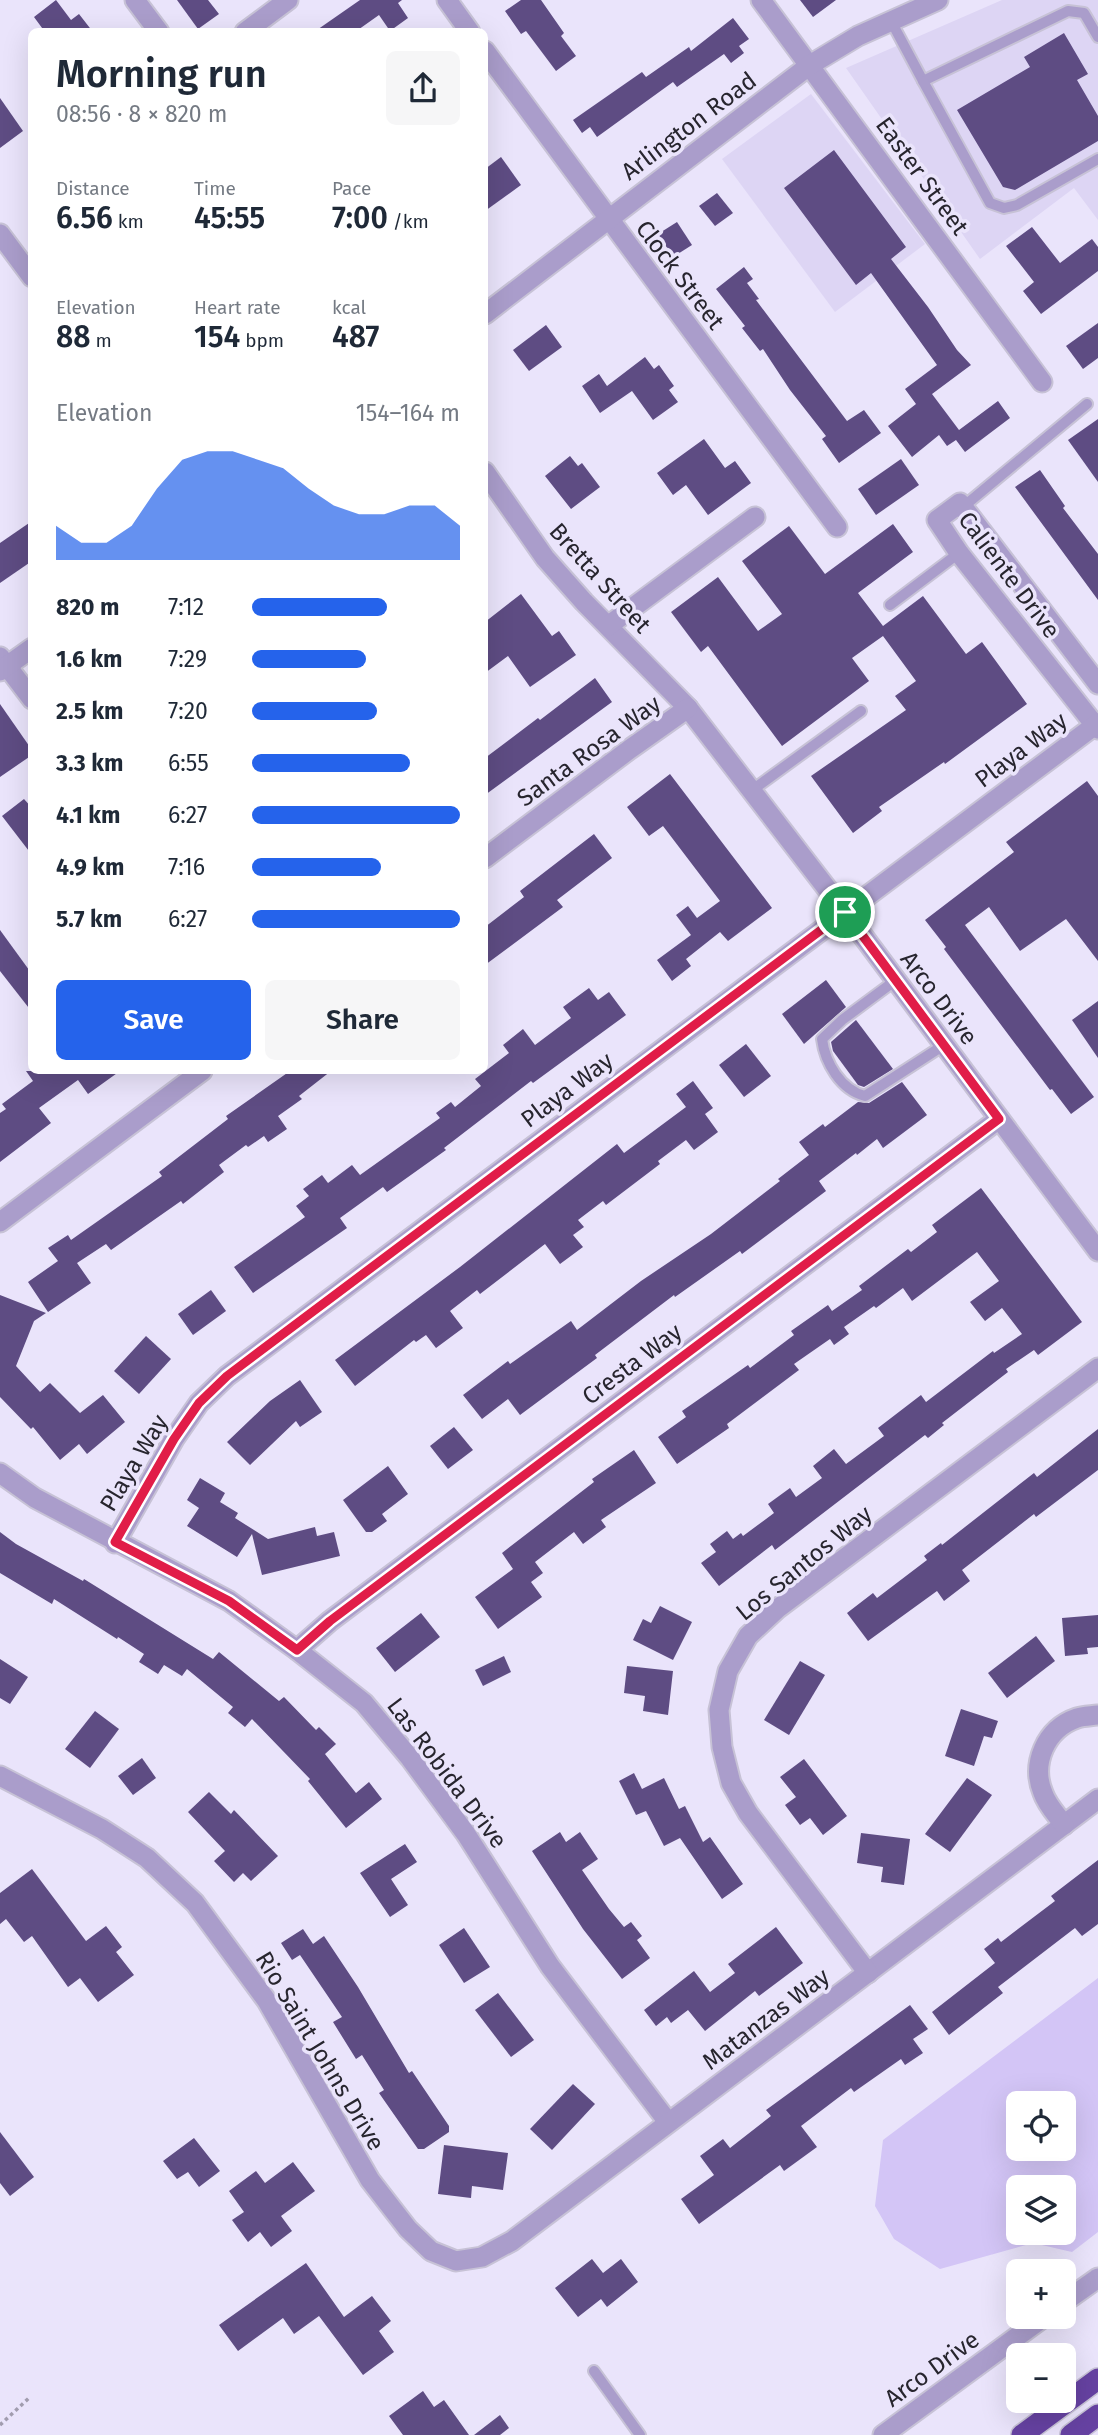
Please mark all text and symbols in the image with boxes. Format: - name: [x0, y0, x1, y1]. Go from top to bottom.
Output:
- text: Morning run: [56, 51, 267, 97]
- button: share: [386, 51, 460, 125]
- street label: Arlington Road: [616, 66, 762, 186]
- text: 08:56 · 8 × 820 m: [56, 100, 227, 128]
- street label: Easter Street: [870, 112, 974, 241]
- text: Distance: [56, 177, 130, 200]
- text: Time: [194, 177, 236, 200]
- text: Pace: [332, 177, 371, 200]
- text: 6.56: [56, 200, 113, 236]
- text: 45:55: [194, 200, 265, 236]
- text: 7:00: [332, 200, 388, 236]
- text: km: [113, 210, 144, 233]
- text: /km: [388, 210, 429, 233]
- street label: Clock Street: [630, 215, 730, 335]
- text: Elevation: [56, 296, 136, 319]
- text: Heart rate: [194, 296, 281, 319]
- text: kcal: [332, 296, 366, 319]
- text: 88: [56, 319, 90, 355]
- text: 154: [194, 319, 240, 355]
- text: 487: [332, 319, 379, 355]
- text: m: [90, 329, 112, 352]
- text: bpm: [240, 329, 284, 352]
- text: Elevation: [56, 399, 152, 427]
- text: 154–164 m: [356, 399, 460, 427]
- street label: Caliente Drive: [952, 506, 1066, 644]
- street label: Bretta Street: [543, 517, 657, 639]
- text: 820 m: [56, 593, 119, 621]
- text: 7:12: [168, 593, 204, 621]
- text: 1.6 km: [56, 645, 123, 673]
- text: 7:29: [168, 645, 207, 673]
- street label: Santa Rosa Way: [512, 690, 666, 812]
- text: 2.5 km: [56, 697, 124, 725]
- text: 7:20: [168, 697, 208, 725]
- street label: Playa Way: [970, 706, 1073, 794]
- text: 3.3 km: [56, 749, 123, 777]
- text: 6:55: [168, 749, 209, 777]
- text: 4.1 km: [56, 801, 120, 829]
- text: 6:27: [168, 801, 207, 829]
- text: 4.9 km: [56, 853, 124, 881]
- text: 7:16: [168, 853, 205, 881]
- pin: [815, 882, 875, 942]
- icon: arrive: [826, 893, 864, 931]
- text: 5.7 km: [56, 905, 122, 933]
- text: 6:27: [168, 905, 207, 933]
- street label: Arco Drive: [895, 946, 983, 1050]
- button: Save: [56, 980, 251, 1060]
- button: Share: [265, 980, 460, 1060]
- street label: Playa Way: [516, 1046, 619, 1134]
- street label: Cresta Way: [577, 1317, 687, 1411]
- street label: Playa Way: [94, 1409, 174, 1516]
- street label: Los Santos Way: [730, 1500, 878, 1626]
- street label: Las Robida Drive: [381, 1692, 513, 1854]
- street label: Rio Saint Johns Drive: [250, 1947, 390, 2155]
- street label: Matanzas Way: [697, 1962, 835, 2076]
- map controls: [1006, 2091, 1076, 2413]
- button: locate: [1006, 2091, 1076, 2161]
- button: layers: [1006, 2175, 1076, 2245]
- button: +: [1006, 2259, 1076, 2329]
- street label: Arco Drive: [879, 2325, 985, 2413]
- button: −: [1006, 2343, 1076, 2413]

